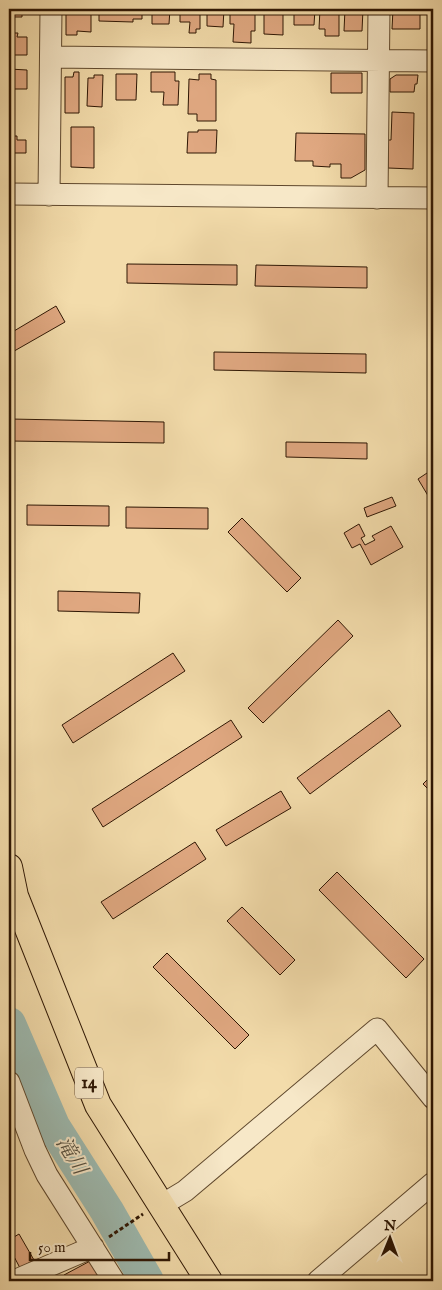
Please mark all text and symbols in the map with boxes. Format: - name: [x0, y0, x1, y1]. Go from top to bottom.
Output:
- road number: 14: [75, 1068, 103, 1098]
- water label: 滝川: [50, 1132, 93, 1181]
- north arrow: [364, 1212, 414, 1262]
- text: N: [383, 1217, 396, 1235]
- scale bar: [30, 1230, 169, 1262]
- text: 50 m: [38, 1238, 66, 1257]

